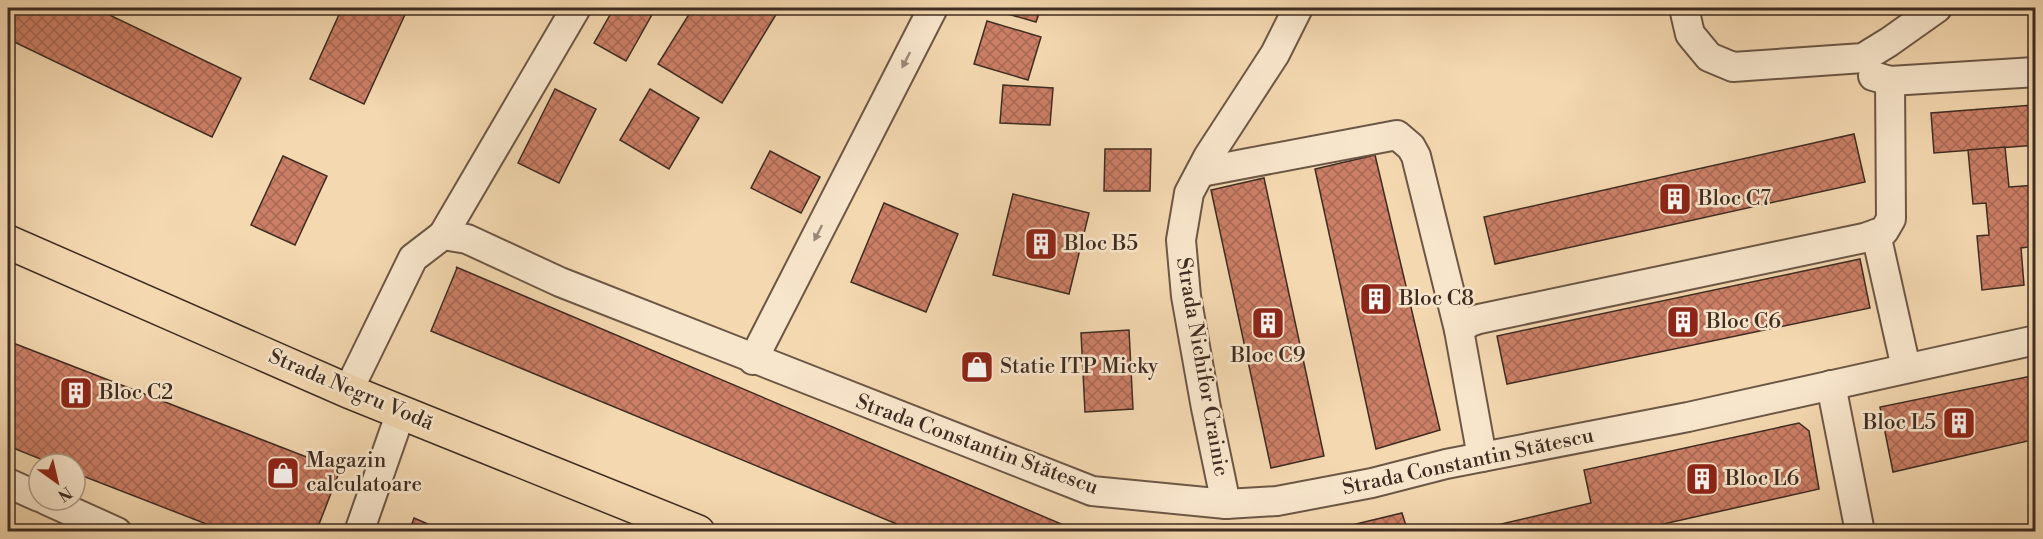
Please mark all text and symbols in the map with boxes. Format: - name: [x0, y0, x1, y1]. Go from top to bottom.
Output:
- one-way arrow: [902, 51, 911, 68]
- building icon: Bloc C7: [1657, 181, 1693, 217]
- place label: Bloc C7: [1697, 186, 1771, 212]
- one-way arrow: [813, 225, 823, 242]
- building icon: Bloc B5: [1023, 226, 1059, 262]
- place label: Bloc B5: [1063, 231, 1138, 257]
- street label: Strada Nichifor Crainic: [1170, 256, 1234, 478]
- building icon: Bloc C8: [1358, 281, 1394, 317]
- place label: Bloc C8: [1398, 286, 1474, 312]
- building icon: Bloc C6: [1665, 304, 1701, 340]
- building icon: Bloc C9: [1250, 305, 1286, 341]
- place label: Bloc C6: [1705, 309, 1781, 335]
- street label: Strada Negru Vodă: [265, 343, 438, 437]
- place label: Bloc C9: [1230, 343, 1305, 369]
- shop icon: Statie ITP Micky: [959, 349, 995, 385]
- place label: Statie ITP Micky: [1000, 354, 1159, 380]
- building icon: Bloc C2: [58, 375, 94, 411]
- place label: Bloc C2: [98, 380, 173, 406]
- street label: Strada Constantin Stătescu: [852, 389, 1102, 501]
- building icon: Bloc L5: [1941, 405, 1977, 441]
- place label: Bloc L5: [1862, 410, 1936, 436]
- street label: Strada Constantin Stătescu: [1340, 423, 1596, 501]
- place label: Magazin calculatoare: [306, 448, 422, 498]
- north arrow: [27, 452, 87, 512]
- shop icon: Magazin calculatoare: [265, 455, 301, 491]
- building icon: Bloc L6: [1684, 461, 1720, 497]
- place label: Bloc L6: [1724, 466, 1800, 492]
- text: N: [54, 482, 76, 506]

